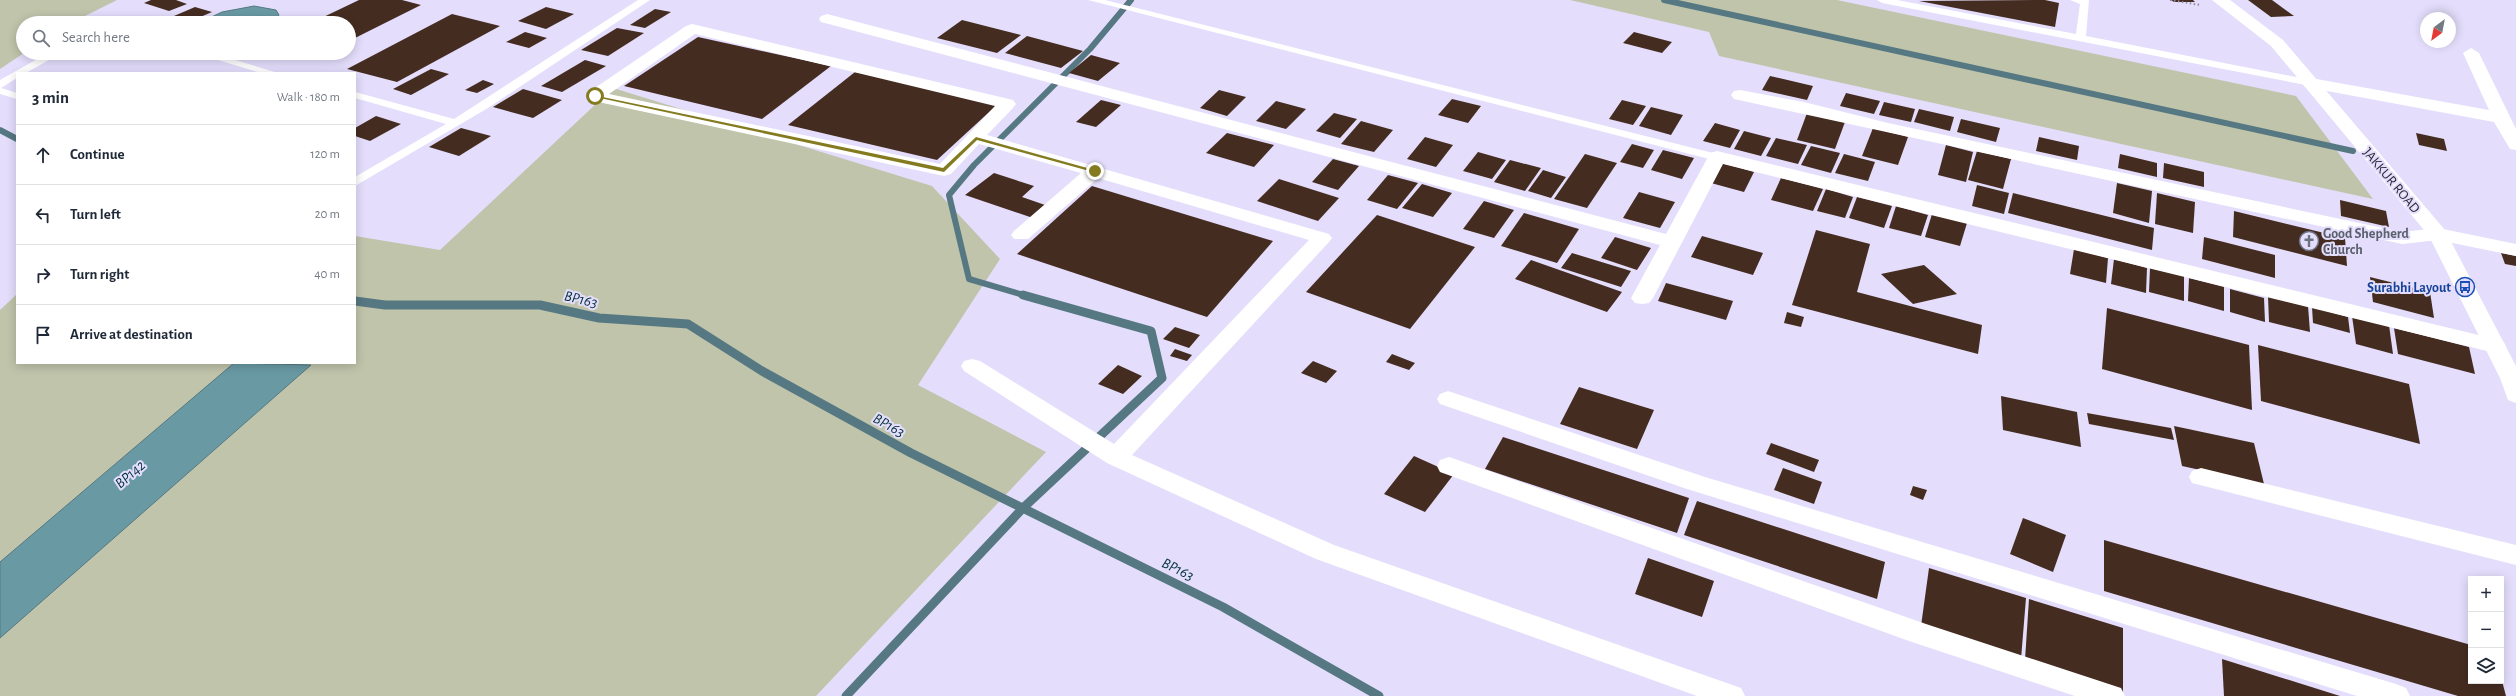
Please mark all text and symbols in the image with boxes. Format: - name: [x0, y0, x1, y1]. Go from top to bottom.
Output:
- north arrow: [2420, 12, 2456, 48]
- search box: [16, 16, 356, 60]
- icon: search: [30, 27, 52, 49]
- text: Search here: [62, 30, 130, 45]
- route start: [586, 87, 604, 105]
- text: 3 min: [32, 89, 69, 106]
- text: Walk · 180 m: [277, 91, 340, 104]
- icon: ahead: [32, 144, 54, 166]
- street label: JAKKUR ROAD: [2360, 145, 2422, 216]
- text: Continue: [70, 147, 125, 162]
- text: 120 m: [310, 148, 340, 161]
- route end: [1086, 162, 1104, 180]
- icon: left: [32, 204, 54, 226]
- text: Turn left: [70, 207, 121, 222]
- text: 20 m: [315, 208, 340, 221]
- place label: Good Shepherd Church: [2323, 227, 2410, 257]
- church icon: Good Shepherd Church: [2298, 230, 2320, 252]
- icon: right: [32, 264, 54, 286]
- text: Turn right: [70, 267, 129, 282]
- text: 40 m: [314, 268, 340, 281]
- bus stop icon: Surabhi Layout: [2454, 276, 2476, 298]
- place label: Surabhi Layout: [2367, 281, 2451, 295]
- water label: BP163: [563, 288, 599, 311]
- icon: arrive: [32, 324, 54, 346]
- text: Arrive at destination: [70, 327, 193, 342]
- water label: BP163: [870, 411, 907, 440]
- water label: BP142: [112, 457, 148, 491]
- water label: BP163: [1159, 555, 1196, 584]
- map controls: [2468, 576, 2504, 684]
- button: +: [2468, 576, 2504, 612]
- button: −: [2468, 612, 2504, 648]
- button: layers: [2468, 648, 2504, 684]

